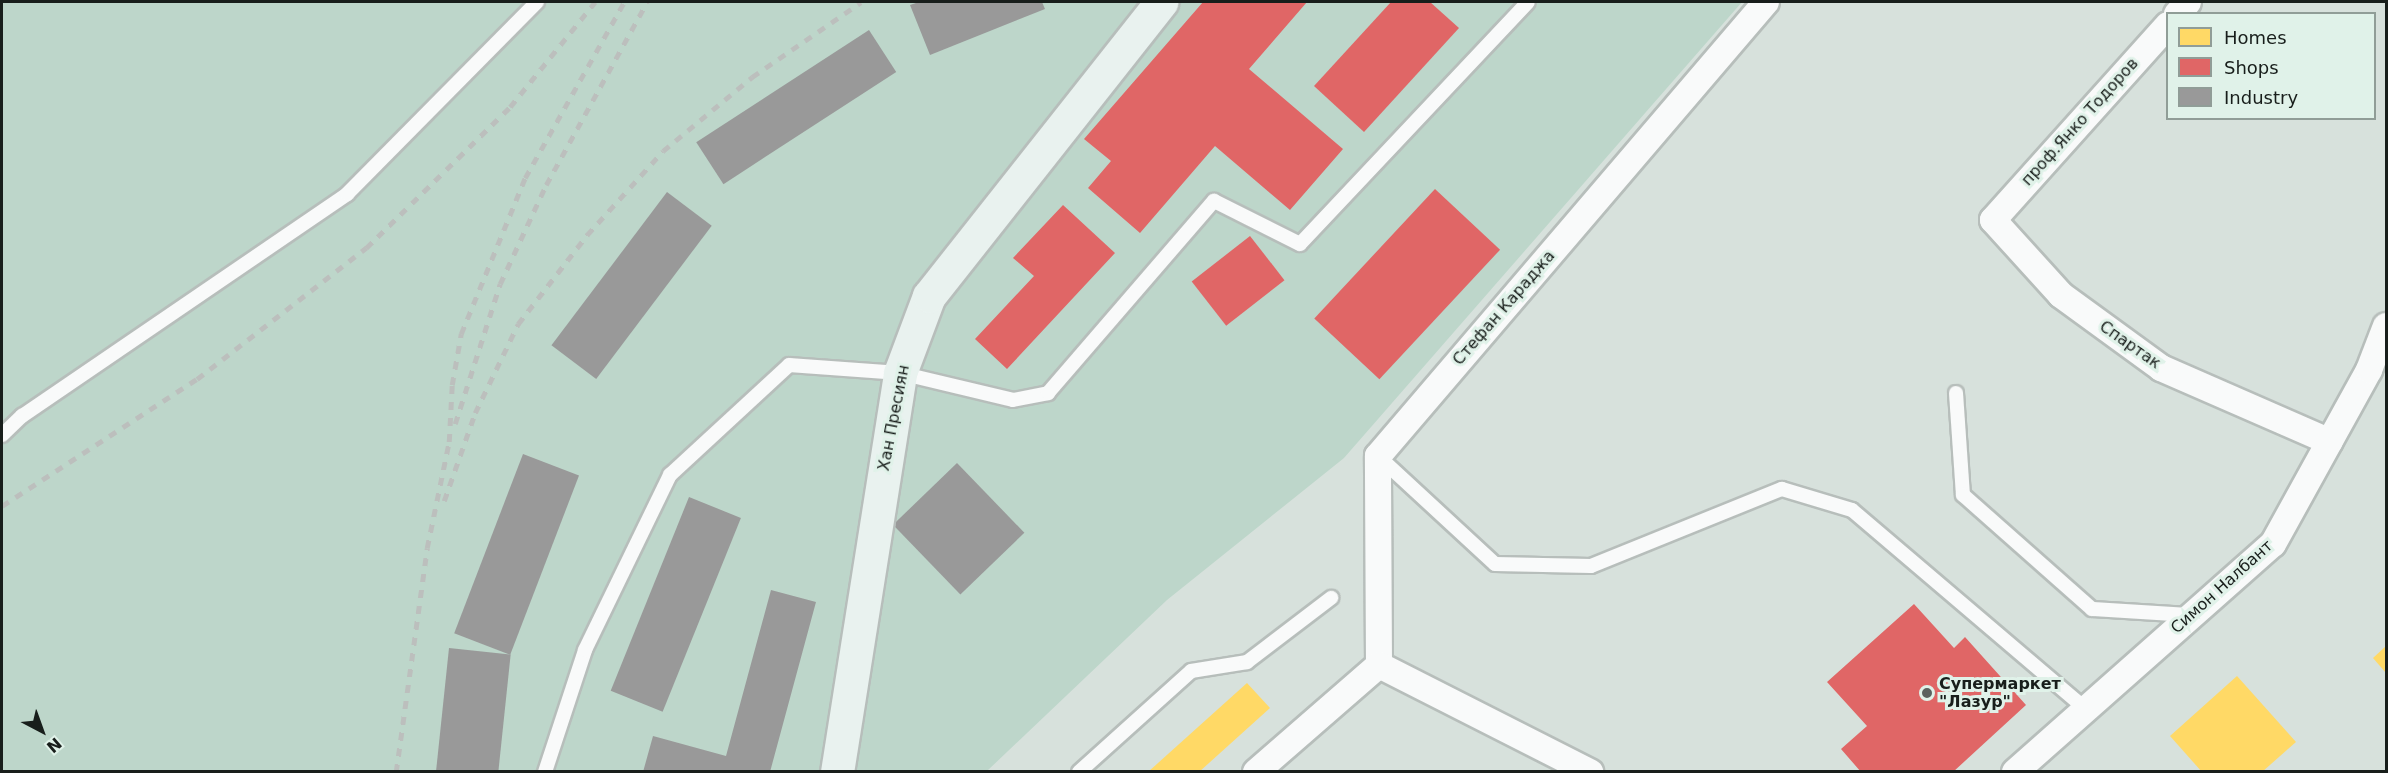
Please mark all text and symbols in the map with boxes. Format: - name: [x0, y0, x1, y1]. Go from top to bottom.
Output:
- legend: [2166, 12, 2376, 120]
- text: Homes: [2224, 27, 2287, 48]
- street label: проф.Янко Тодоров: [2018, 54, 2142, 190]
- text: Shops: [2224, 57, 2279, 78]
- text: Industry: [2224, 87, 2298, 108]
- street label: Стефан Караджа: [1449, 247, 1559, 369]
- street label: Спартак: [2096, 317, 2164, 373]
- street label: Хан Пресиян: [874, 363, 914, 473]
- street label: Симон Налбант: [2167, 536, 2277, 638]
- place label: Супермаркет "Лазур": [1939, 674, 2061, 712]
- marker: Супермаркет "Лазур": [1920, 686, 1934, 700]
- north arrow: [12, 701, 72, 761]
- text: N: [43, 733, 65, 757]

